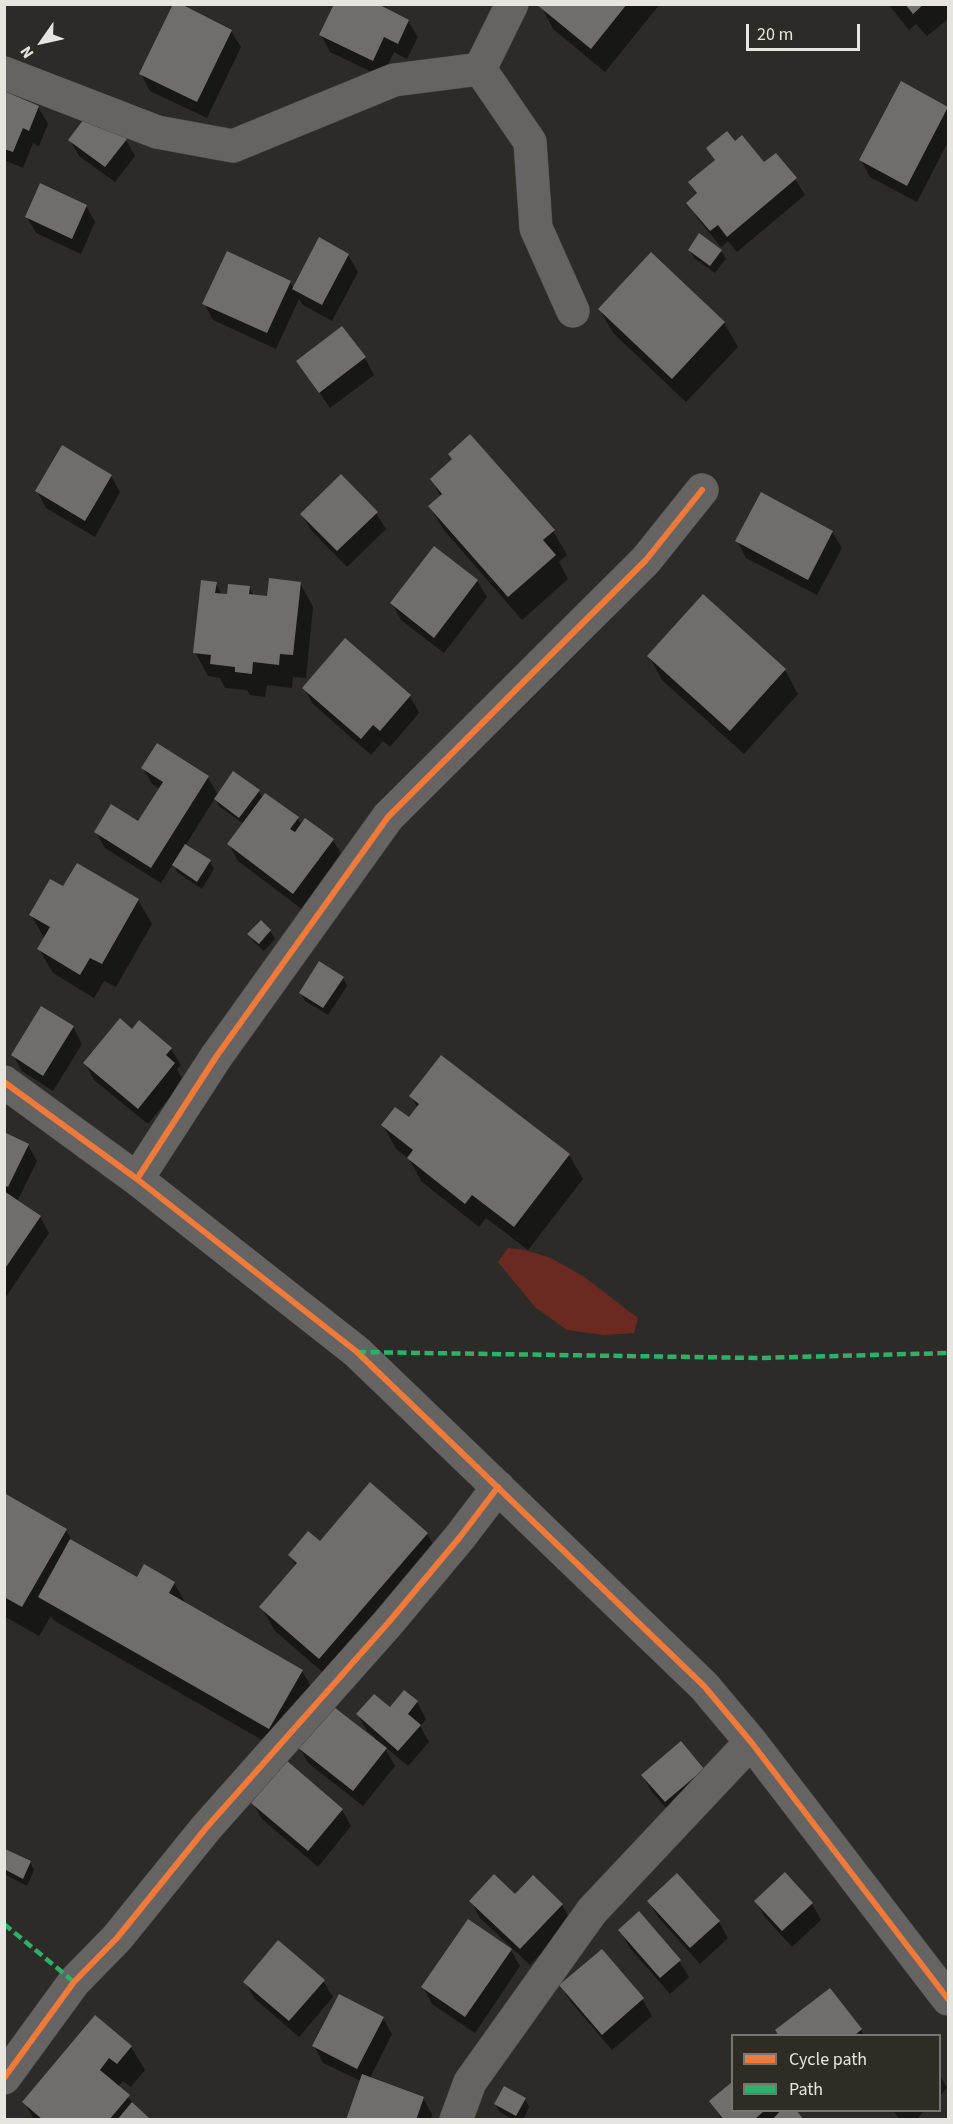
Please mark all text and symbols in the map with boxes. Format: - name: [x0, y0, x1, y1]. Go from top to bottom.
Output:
- north arrow: [12, 12, 72, 72]
- scale bar: [749, 12, 863, 50]
- text: 20 m: [757, 22, 793, 47]
- text: N: [15, 42, 39, 63]
- legend: [731, 2034, 941, 2112]
- text: Cycle path: [789, 2047, 867, 2072]
- text: Path: [789, 2077, 823, 2102]

